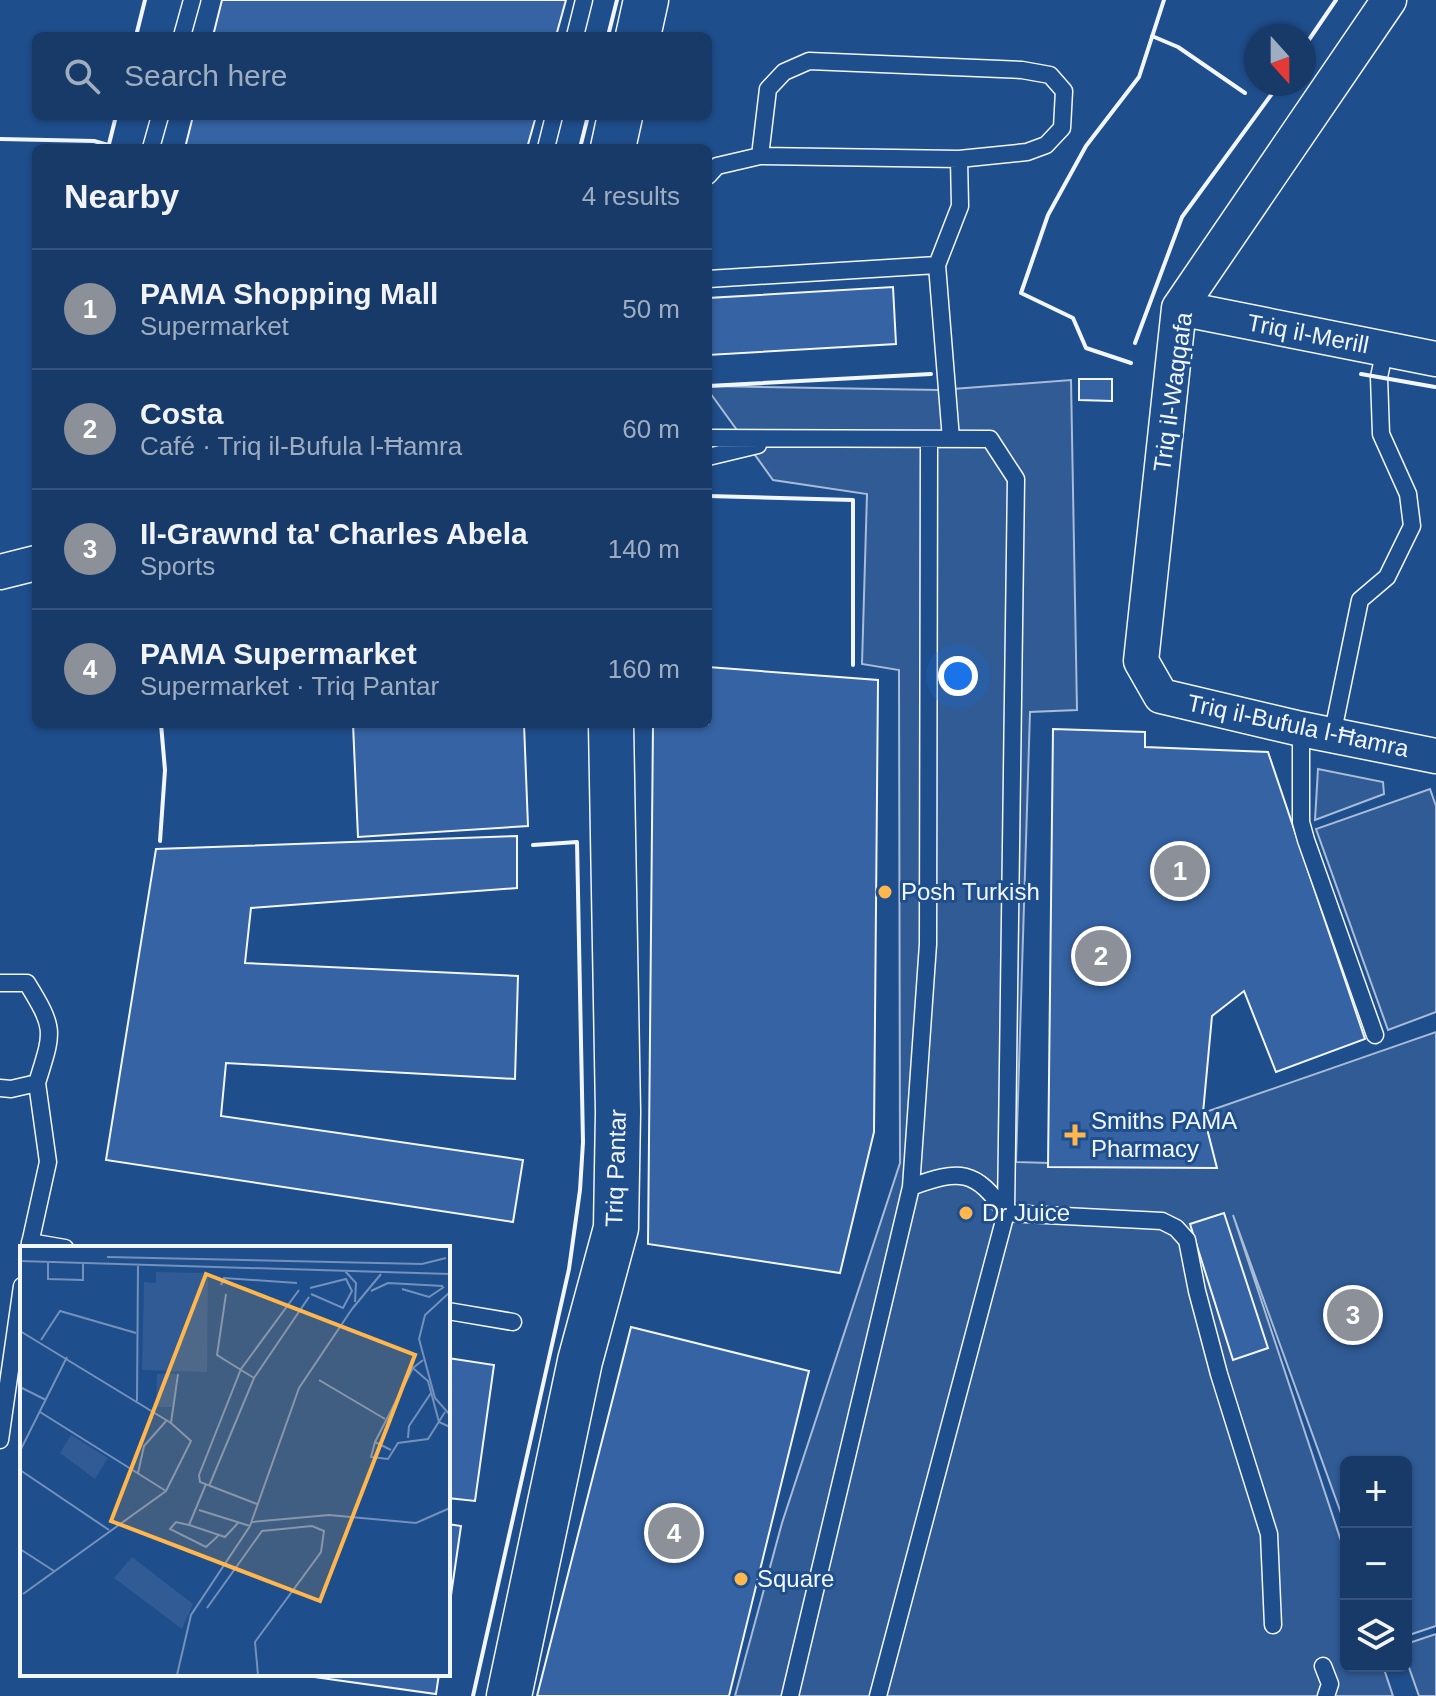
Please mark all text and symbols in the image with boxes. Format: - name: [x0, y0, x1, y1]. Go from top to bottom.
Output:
- north arrow: [1244, 24, 1316, 96]
- search box: [32, 32, 712, 120]
- icon: search: [60, 54, 104, 98]
- text: Search here: [124, 59, 287, 92]
- text: Nearby: [64, 177, 179, 215]
- text: 4 results: [582, 181, 680, 211]
- text: PAMA Shopping Mall: [140, 277, 438, 310]
- text: 1: [83, 294, 97, 324]
- text: 50 m: [622, 294, 680, 324]
- street label: Triq il-Merill: [1245, 309, 1371, 359]
- street label: Triq il-Waqqafa: [1148, 310, 1197, 473]
- text: Supermarket: [140, 311, 289, 341]
- text: Costa: [140, 397, 223, 430]
- text: 2: [83, 414, 97, 444]
- text: 60 m: [622, 414, 680, 444]
- text: Café · Triq il-Bufula l-Ħamra: [140, 431, 462, 461]
- text: Il-Grawnd ta' Charles Abela: [140, 517, 528, 550]
- text: 3: [83, 534, 97, 564]
- text: 140 m: [608, 534, 680, 564]
- text: Sports: [140, 551, 215, 581]
- text: PAMA Supermarket: [140, 637, 417, 670]
- text: 4: [83, 654, 97, 684]
- text: 160 m: [608, 654, 680, 684]
- your location: [938, 656, 978, 696]
- text: Supermarket · Triq Pantar: [140, 671, 439, 701]
- street label: Triq il-Bufula l-Ħamra: [1185, 689, 1412, 762]
- pin: 1: [1154, 841, 1206, 901]
- place label: Posh Turkish: [901, 878, 1040, 905]
- marker: Posh Turkish: [876, 883, 894, 901]
- pin: 2: [1075, 926, 1127, 986]
- place label: Smiths PAMA Pharmacy: [1091, 1107, 1237, 1162]
- street label: Triq Pantar: [600, 1109, 631, 1227]
- marker: Smiths PAMA Pharmacy: [1066, 1126, 1084, 1144]
- place label: Dr Juice: [982, 1199, 1070, 1226]
- marker: Dr Juice: [957, 1204, 975, 1222]
- inset map: [20, 1246, 450, 1676]
- pin: 3: [1327, 1285, 1379, 1345]
- map controls: [1340, 1456, 1412, 1672]
- button: +: [1340, 1456, 1412, 1528]
- pin: 4: [648, 1503, 700, 1563]
- button: −: [1340, 1528, 1412, 1600]
- place label: Square: [757, 1565, 834, 1592]
- marker: Square: [732, 1570, 750, 1588]
- button: layers: [1340, 1600, 1412, 1672]

